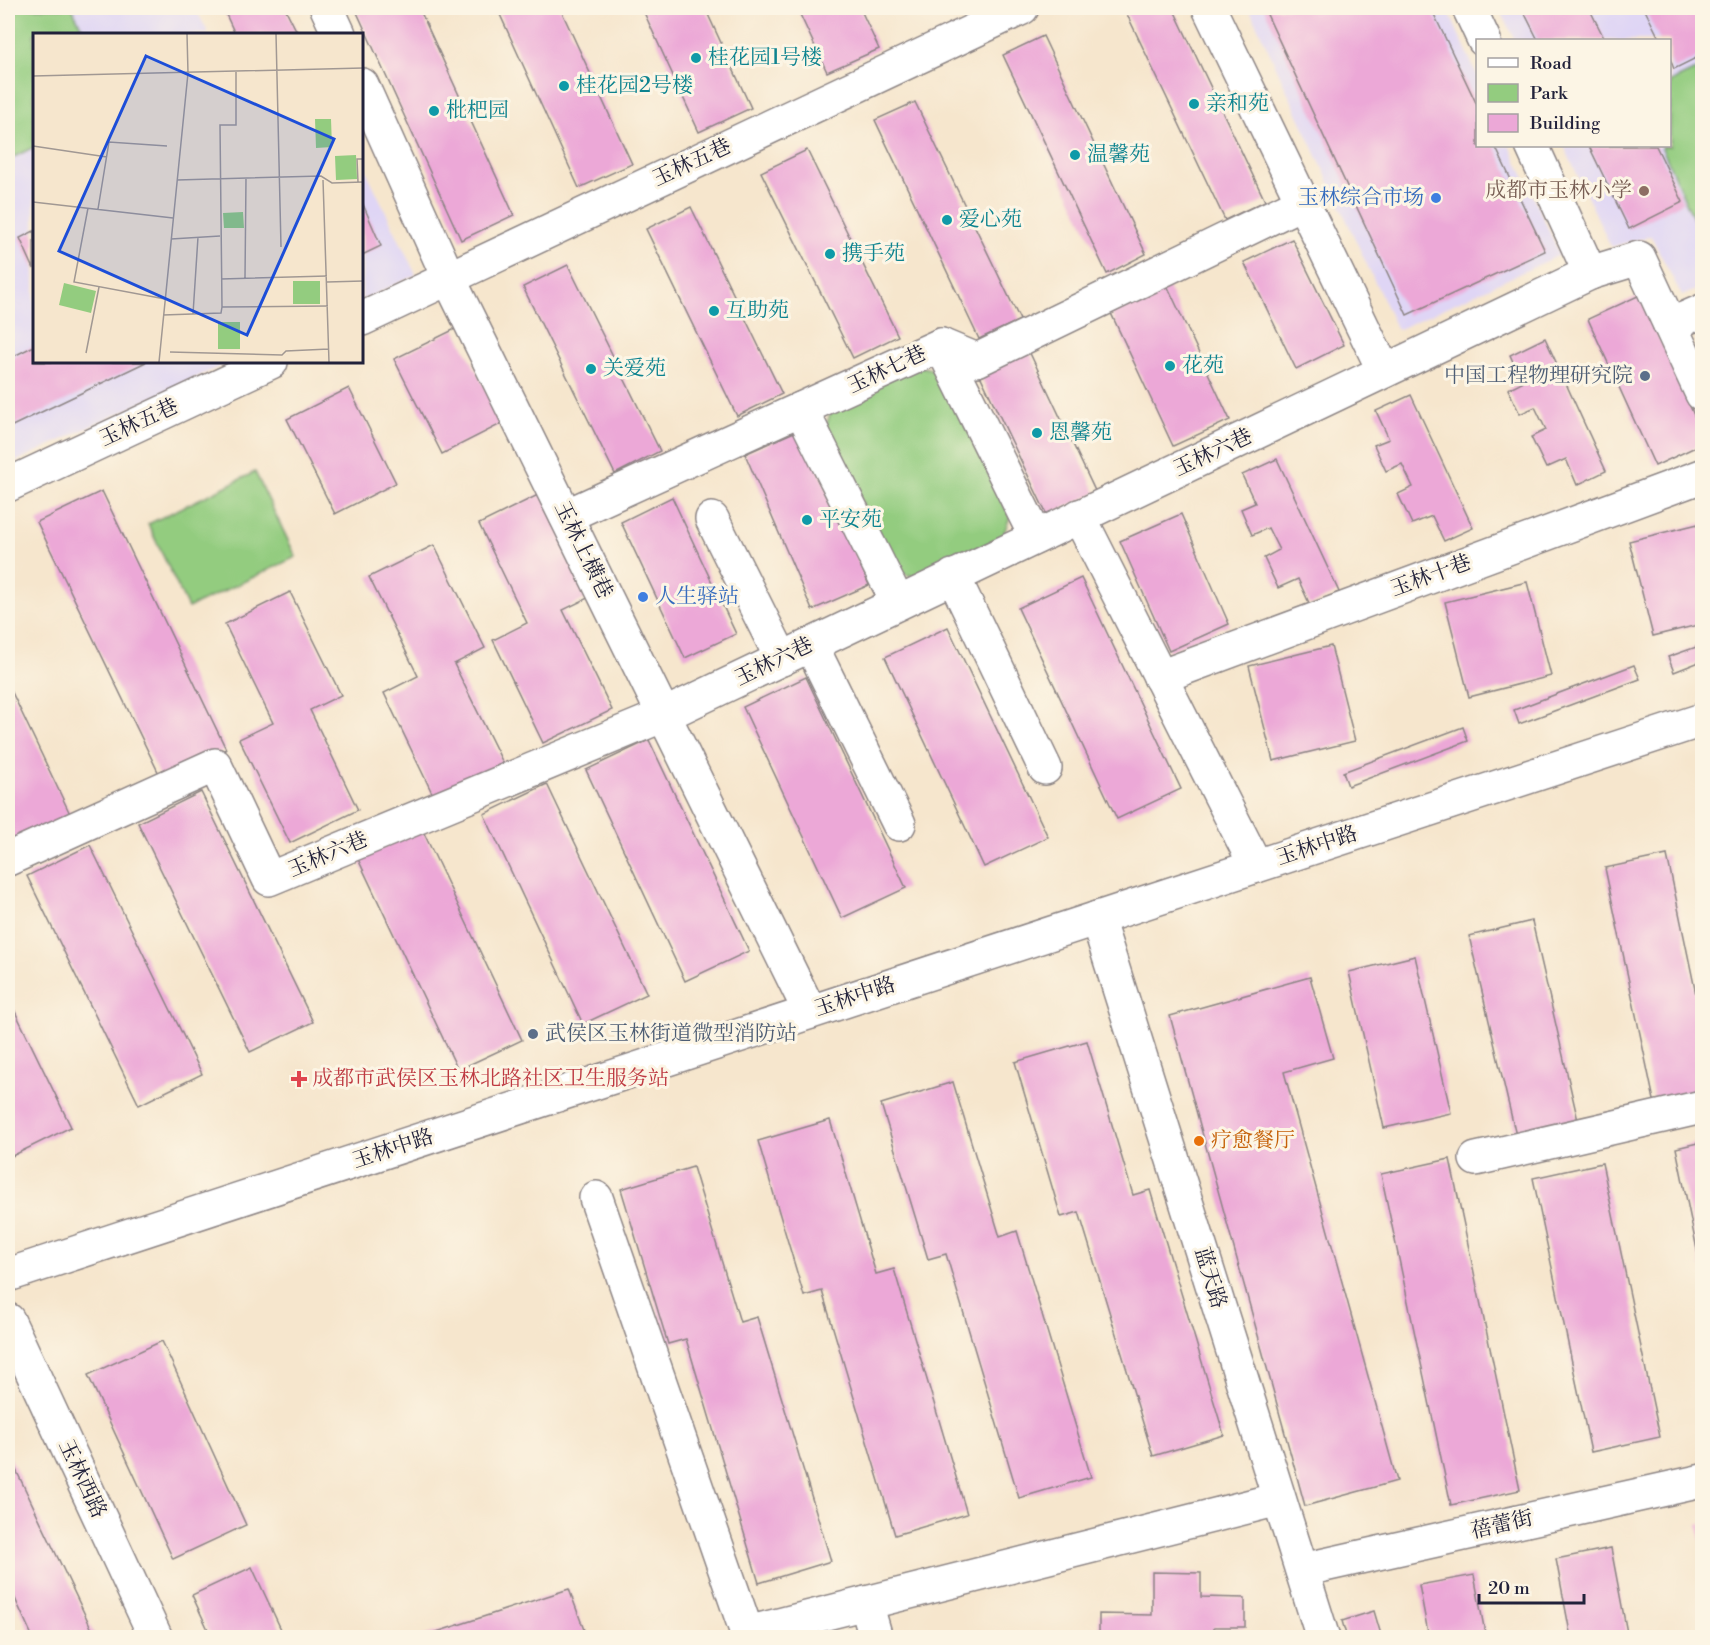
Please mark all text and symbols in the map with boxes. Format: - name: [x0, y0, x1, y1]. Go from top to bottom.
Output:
- inset map: [33, 33, 363, 363]
- legend: [1476, 39, 1671, 147]
- place label: 桂花园1号楼: [708, 45, 822, 71]
- marker: 桂花园1号楼: [689, 51, 703, 65]
- text: Road: [1530, 52, 1573, 75]
- place label: 桂花园2号楼: [576, 73, 693, 99]
- marker: 桂花园2号楼: [557, 79, 571, 93]
- text: Park: [1530, 82, 1569, 105]
- place label: 亲和苑: [1206, 91, 1269, 117]
- marker: 亲和苑: [1187, 97, 1201, 111]
- place label: 枇杷园: [446, 98, 509, 124]
- marker: 枇杷园: [427, 104, 441, 118]
- text: Building: [1529, 112, 1601, 135]
- street label: 玉林五巷: [648, 133, 736, 193]
- place label: 温馨苑: [1087, 142, 1150, 168]
- marker: 温馨苑: [1068, 148, 1082, 162]
- place label: 成都市玉林小学: [1485, 178, 1632, 204]
- marker: 成都市玉林小学: [1637, 184, 1651, 198]
- place label: 玉林综合市场: [1298, 185, 1424, 211]
- marker: 玉林综合市场: [1429, 191, 1443, 205]
- place label: 爱心苑: [959, 207, 1022, 233]
- marker: 爱心苑: [940, 213, 954, 227]
- place label: 携手苑: [842, 241, 905, 267]
- marker: 携手苑: [823, 247, 837, 261]
- place label: 互助苑: [726, 298, 789, 324]
- marker: 互助苑: [707, 304, 721, 318]
- street label: 玉林七巷: [843, 340, 931, 400]
- place label: 花苑: [1182, 353, 1224, 379]
- place label: 关爱苑: [603, 356, 666, 382]
- marker: 花苑: [1163, 359, 1177, 373]
- marker: 关爱苑: [584, 362, 598, 376]
- place label: 中国工程物理研究院: [1444, 363, 1633, 389]
- marker: 中国工程物理研究院: [1638, 369, 1652, 383]
- street label: 玉林五巷: [95, 393, 183, 453]
- place label: 恩馨苑: [1049, 420, 1112, 446]
- street label: 玉林六巷: [1169, 423, 1257, 483]
- marker: 恩馨苑: [1030, 426, 1044, 440]
- street label: 玉林上横巷: [548, 497, 618, 603]
- place label: 平安苑: [819, 507, 882, 533]
- marker: 平安苑: [800, 513, 814, 527]
- street label: 玉林十巷: [1387, 549, 1475, 603]
- place label: 人生驿站: [655, 584, 739, 610]
- marker: 人生驿站: [636, 590, 650, 604]
- street label: 玉林六巷: [731, 632, 817, 692]
- street label: 玉林中路: [1273, 821, 1361, 871]
- street label: 玉林六巷: [284, 827, 372, 883]
- street label: 玉林中路: [811, 972, 899, 1022]
- place label: 武侯区玉林街道微型消防站: [545, 1021, 797, 1047]
- marker: 武侯区玉林街道微型消防站: [526, 1027, 540, 1041]
- place label: 成都市武侯区玉林北路社区卫生服务站: [312, 1066, 669, 1092]
- marker: 成都市武侯区玉林北路社区卫生服务站: [290, 1070, 308, 1088]
- street label: 玉林中路: [349, 1124, 437, 1174]
- place label: 疗愈餐厅: [1211, 1128, 1295, 1154]
- marker: 疗愈餐厅: [1192, 1134, 1206, 1148]
- street label: 蓝天路: [1188, 1244, 1232, 1312]
- street label: 玉林西路: [52, 1435, 112, 1523]
- street label: 蓓蕾街: [1468, 1505, 1536, 1545]
- scale bar: [1479, 1567, 1584, 1605]
- text: 20 m: [1488, 1577, 1530, 1600]

